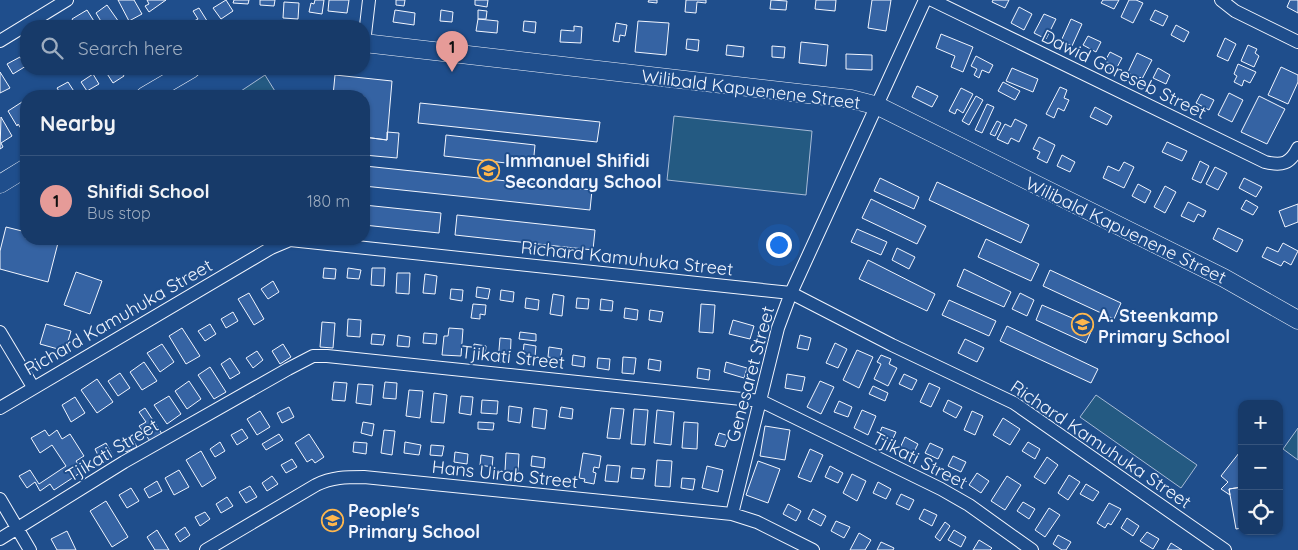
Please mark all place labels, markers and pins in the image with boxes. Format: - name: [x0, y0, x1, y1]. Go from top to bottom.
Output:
- pin: 1: [436, 31, 468, 72]
- place label: Immanuel Shifidi Secondary School: [505, 149, 662, 193]
- school or university icon: Immanuel Shifidi Secondary School: [477, 158, 501, 182]
- place label: A. Steenkamp Primary School: [1098, 304, 1230, 348]
- school or university icon: A. Steenkamp Primary School: [1070, 313, 1094, 337]
- place label: People's Primary School: [348, 499, 480, 543]
- school or university icon: People's Primary School: [320, 508, 344, 532]

